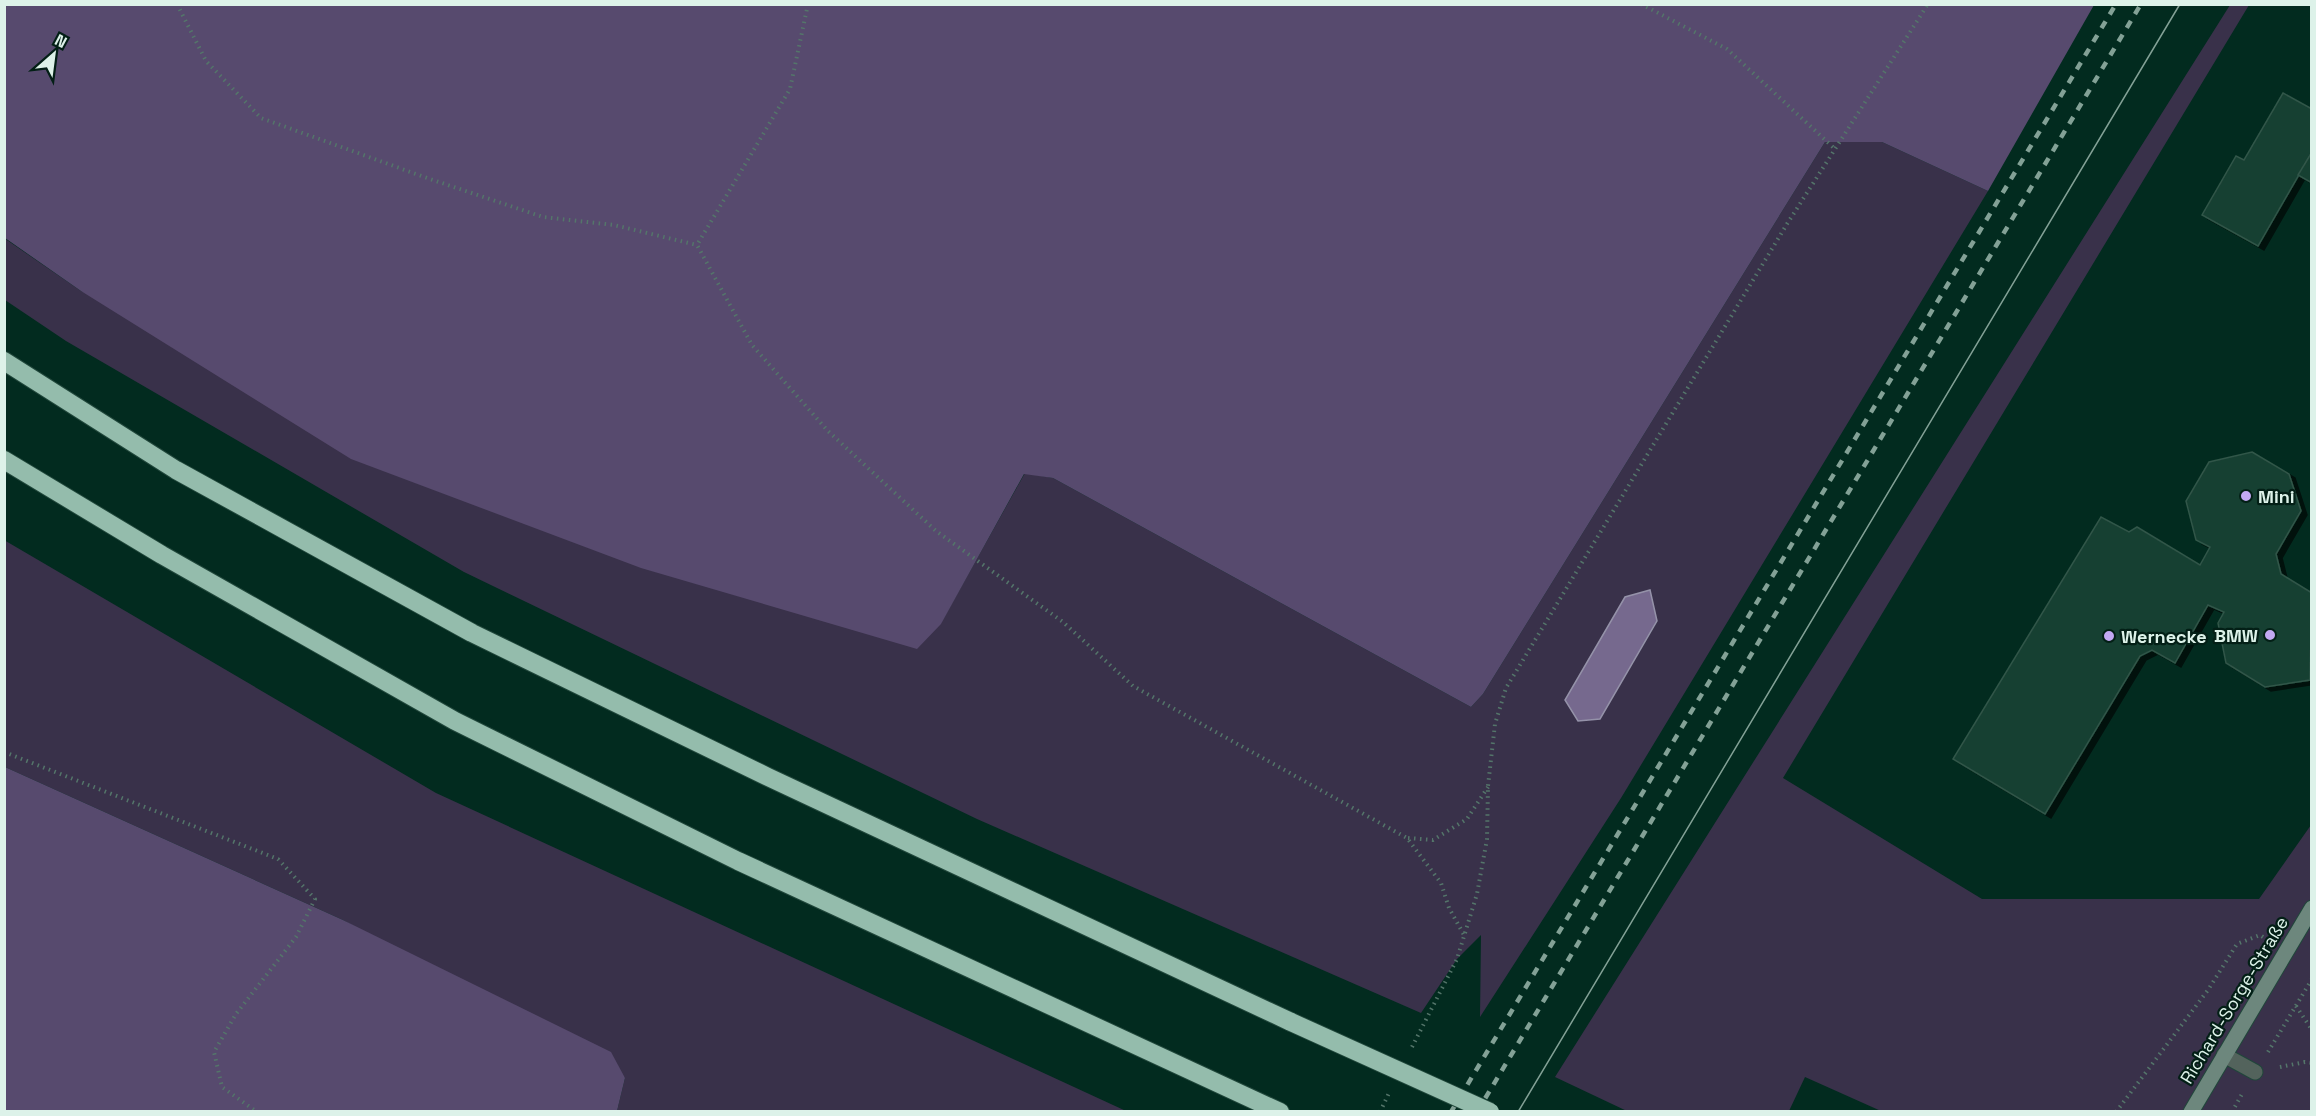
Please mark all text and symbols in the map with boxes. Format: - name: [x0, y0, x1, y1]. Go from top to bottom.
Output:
- north arrow: [24, 24, 84, 84]
- text: N: [51, 29, 70, 53]
- place label: Mini: [2258, 485, 2295, 508]
- marker: Mini: [2239, 489, 2253, 503]
- place label: BMW: [2214, 624, 2258, 647]
- place label: Wernecke: [2121, 625, 2207, 648]
- marker: BMW: [2263, 628, 2277, 642]
- marker: Wernecke: [2102, 629, 2116, 643]
- street label: Richard-Sorge-Straße: [2175, 912, 2293, 1088]

